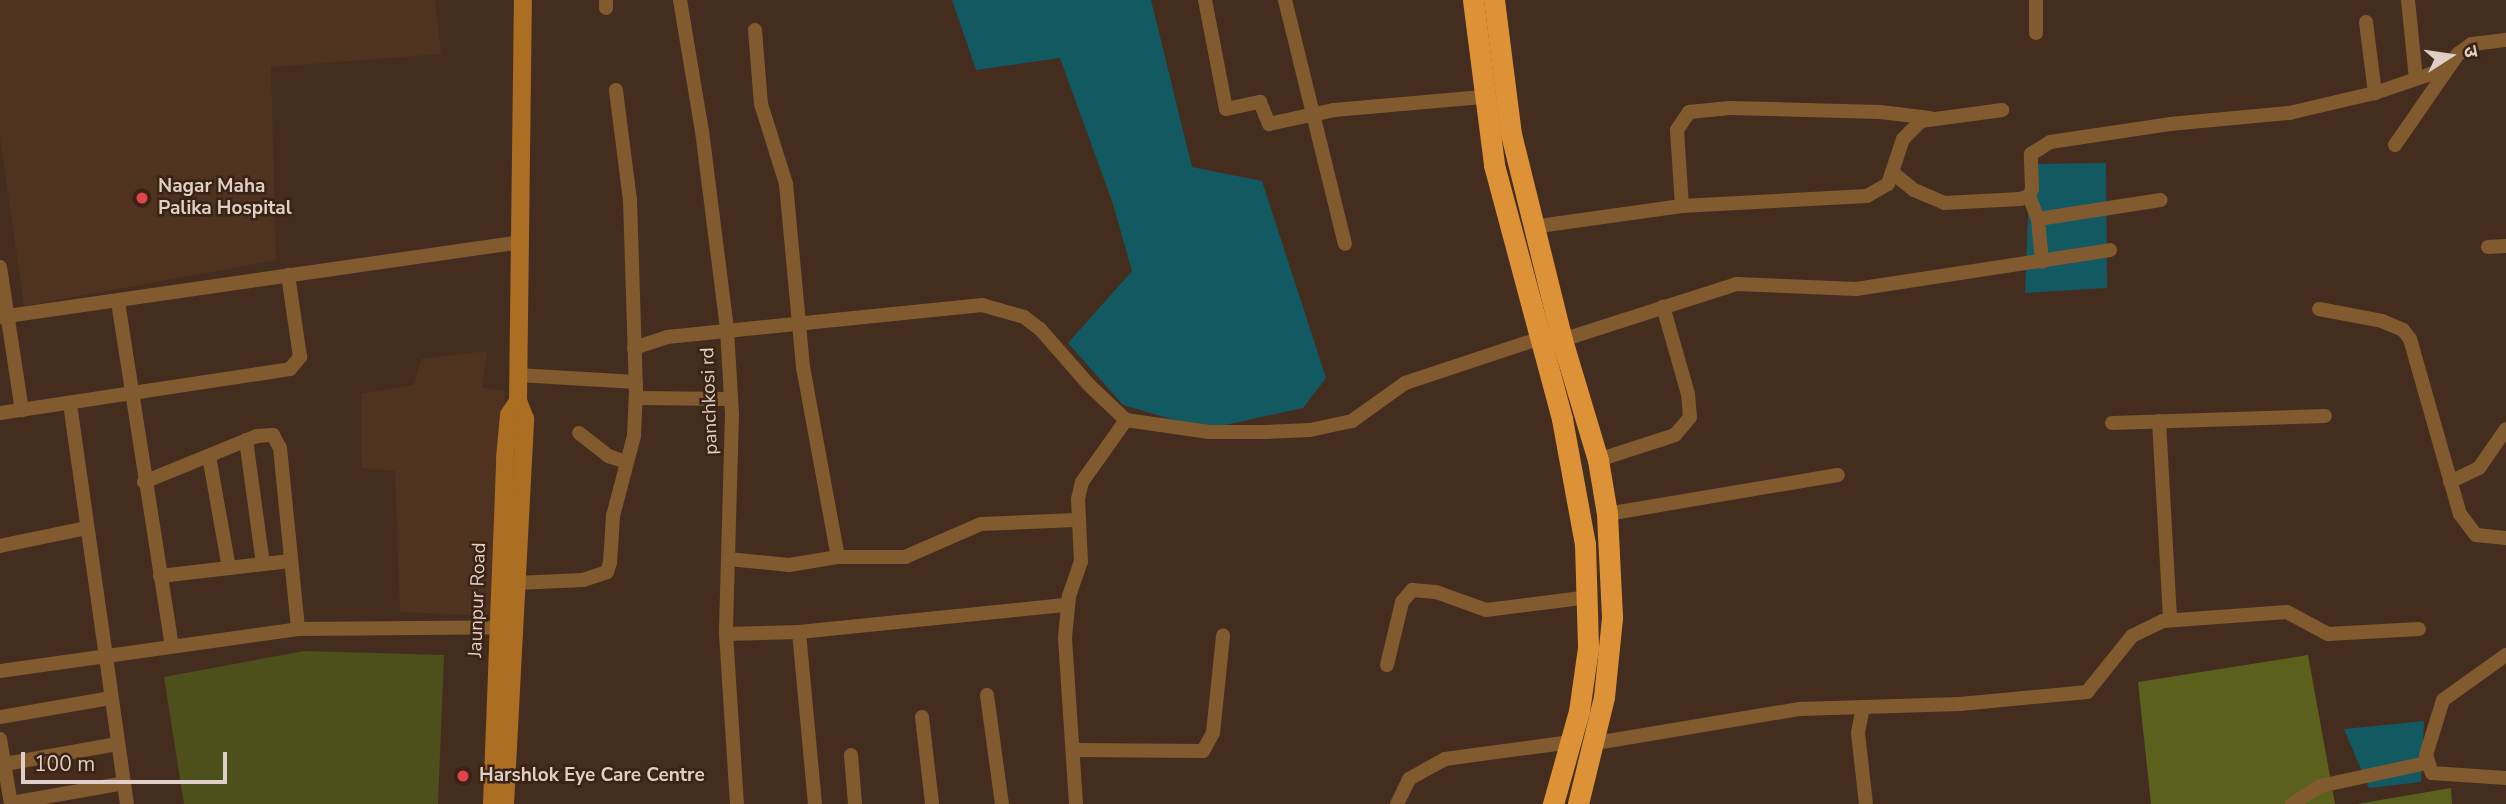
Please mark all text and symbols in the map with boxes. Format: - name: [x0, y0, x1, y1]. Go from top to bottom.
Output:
- north arrow: [2415, 21, 2485, 91]
- text: उ: [2457, 43, 2484, 60]
- place label: Nagar Maha Palika Hospital: [158, 176, 292, 220]
- marker: Nagar Maha Palika Hospital: [132, 188, 152, 208]
- street label: panchkosi rd: [697, 347, 723, 455]
- street label: Jaunpur Road: [465, 542, 491, 658]
- scale bar: [24, 738, 231, 782]
- text: 100 m: [34, 750, 95, 778]
- place label: Harshlok Eye Care Centre: [479, 765, 705, 787]
- marker: Harshlok Eye Care Centre: [453, 766, 473, 786]

